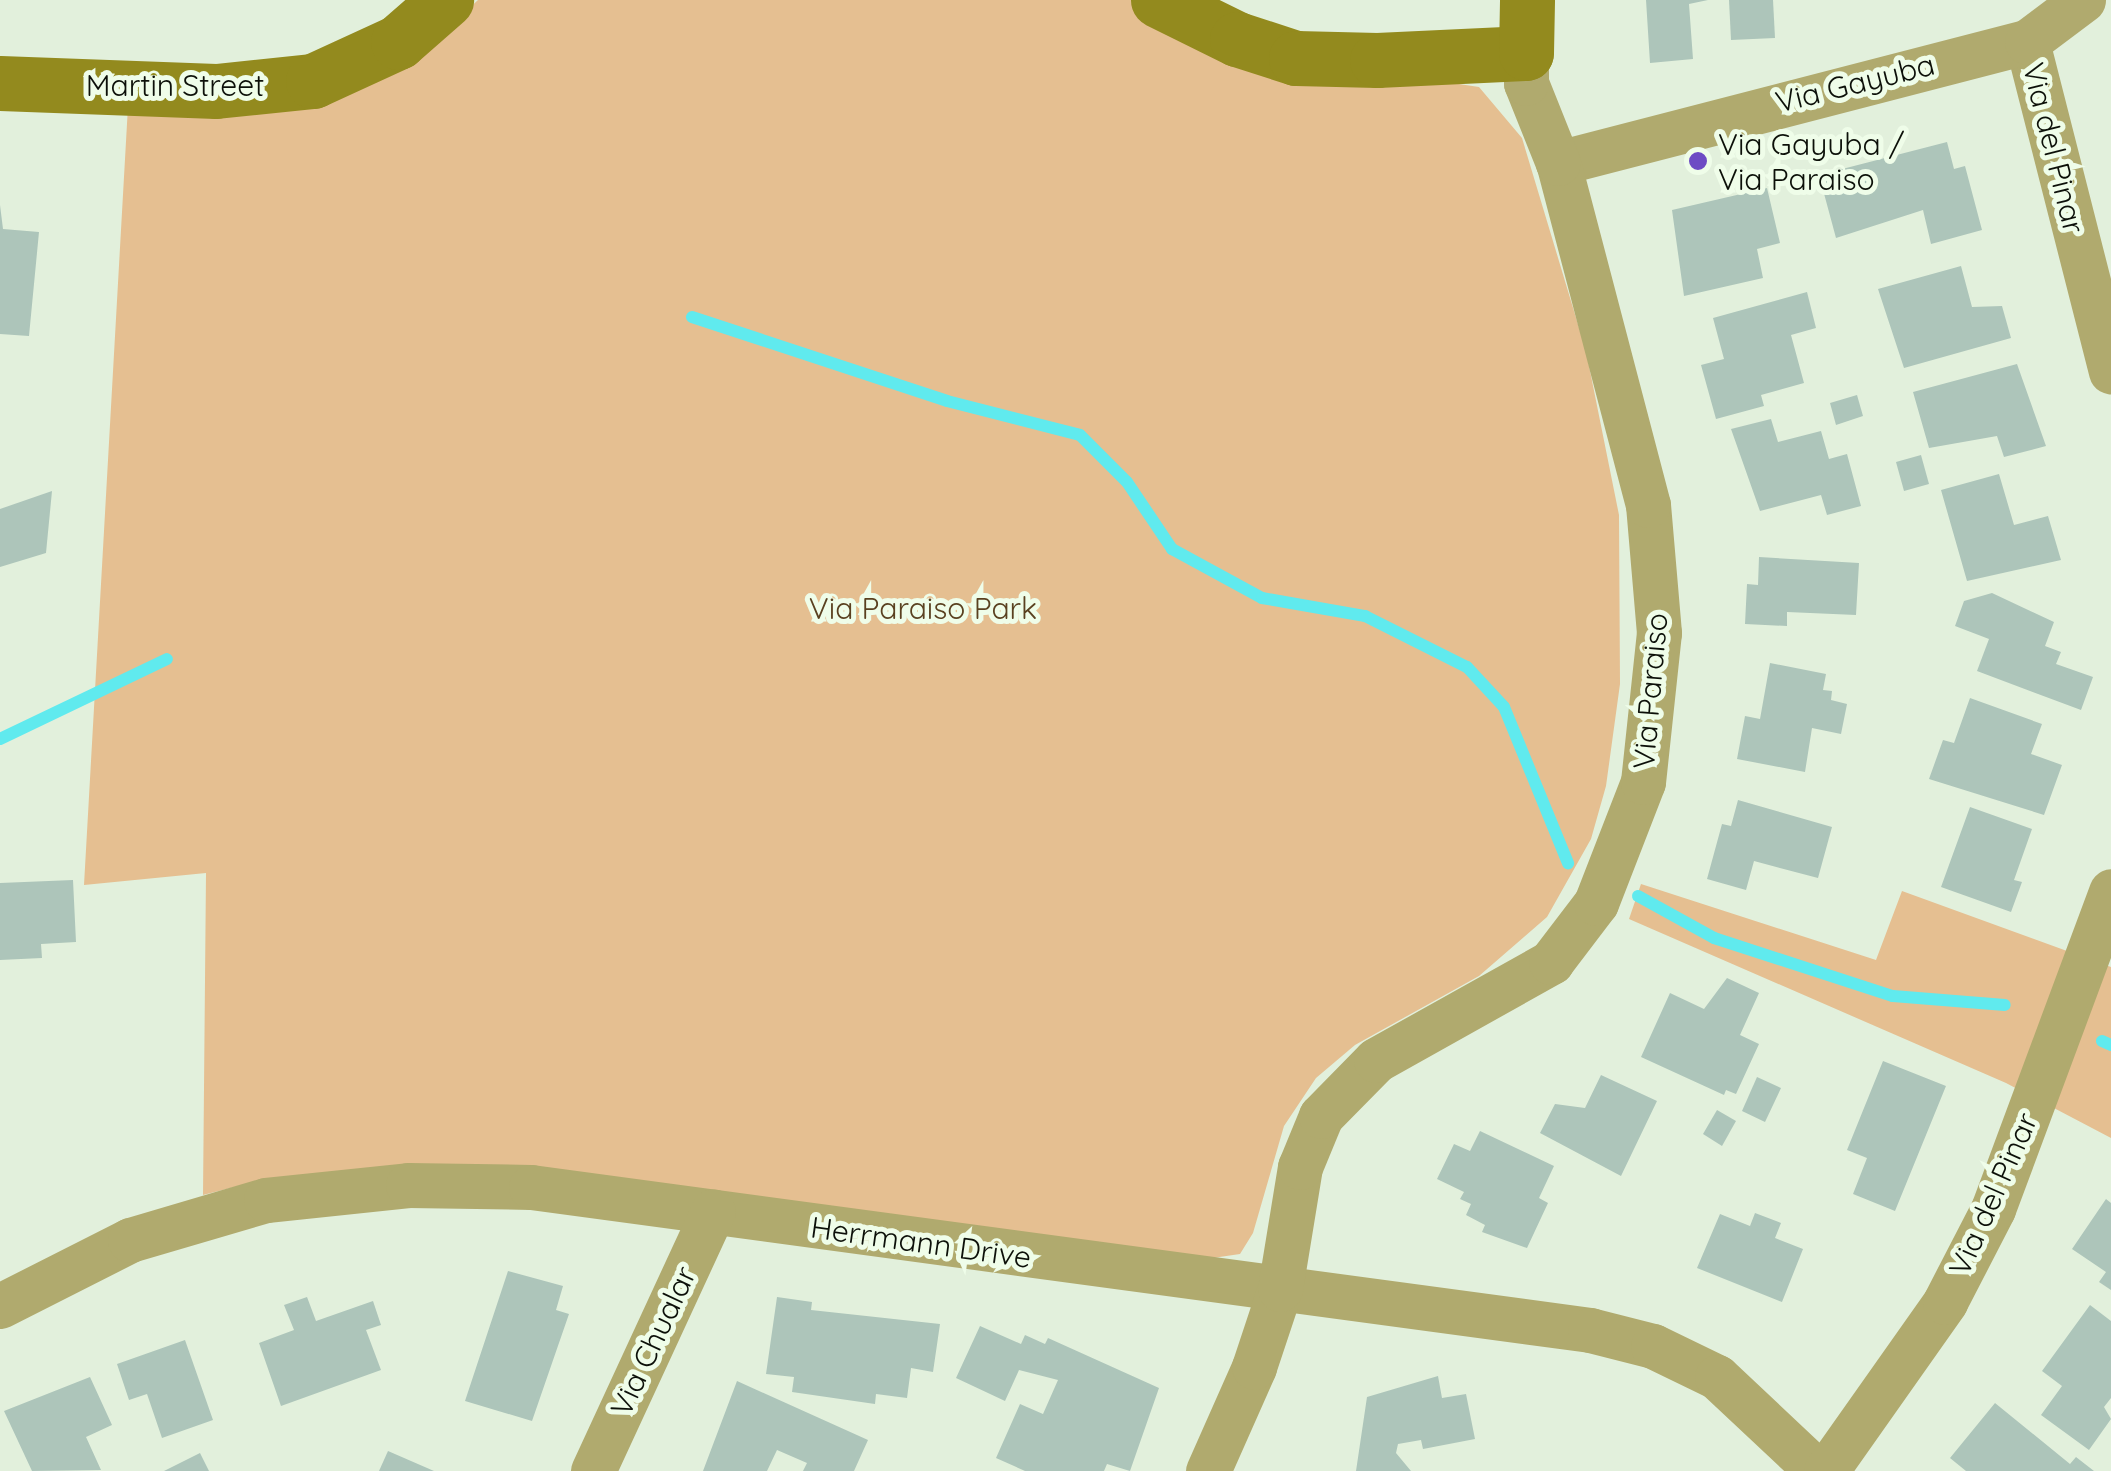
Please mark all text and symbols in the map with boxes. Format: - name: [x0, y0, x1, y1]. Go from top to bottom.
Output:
- street label: Via Gayuba: [1772, 46, 1938, 120]
- street label: Via del Pinar: [2015, 59, 2093, 237]
- street label: Martin Street: [86, 67, 264, 103]
- place label: Via Gayuba / Via Paraiso: [1718, 126, 1905, 196]
- marker: Via Gayuba / Via Paraiso: [1687, 150, 1709, 172]
- park label: Via Paraiso Park: [809, 590, 1037, 626]
- street label: Via Paraiso: [1625, 611, 1675, 771]
- street label: Via del Pinar: [1941, 1107, 2045, 1281]
- street label: Herrmann Drive: [808, 1209, 1034, 1275]
- street label: Via Chualar: [603, 1260, 703, 1422]

